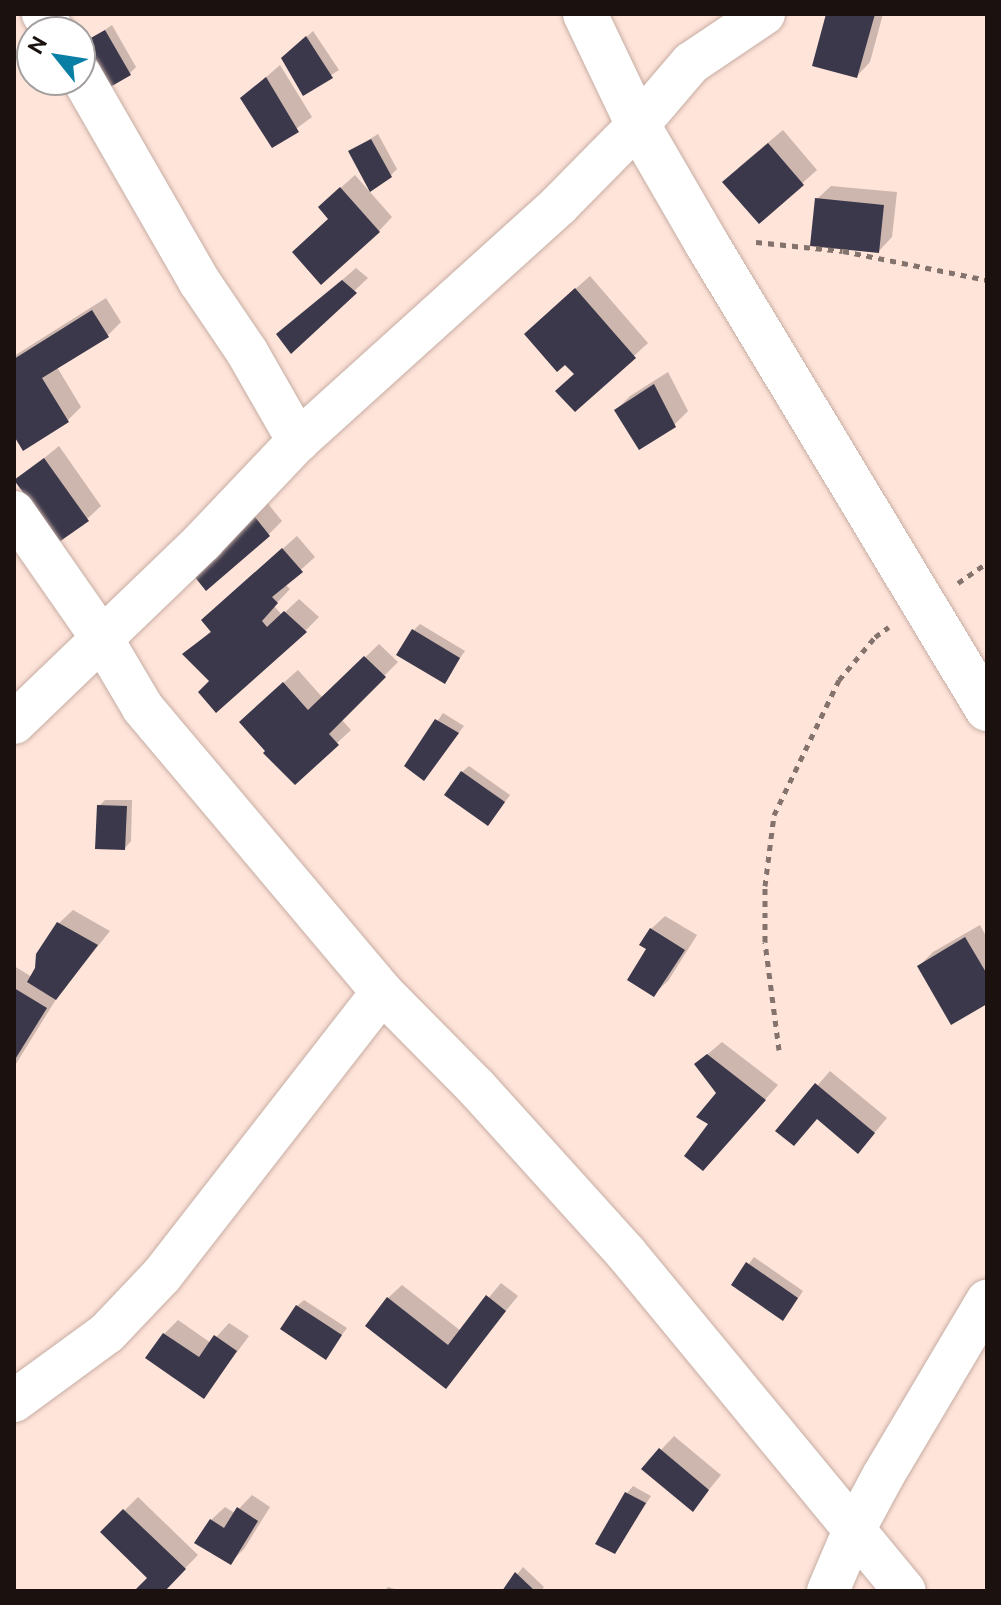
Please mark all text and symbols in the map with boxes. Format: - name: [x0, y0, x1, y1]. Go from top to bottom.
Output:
- north arrow: [16, 16, 96, 96]
- text: N: [22, 31, 51, 58]

